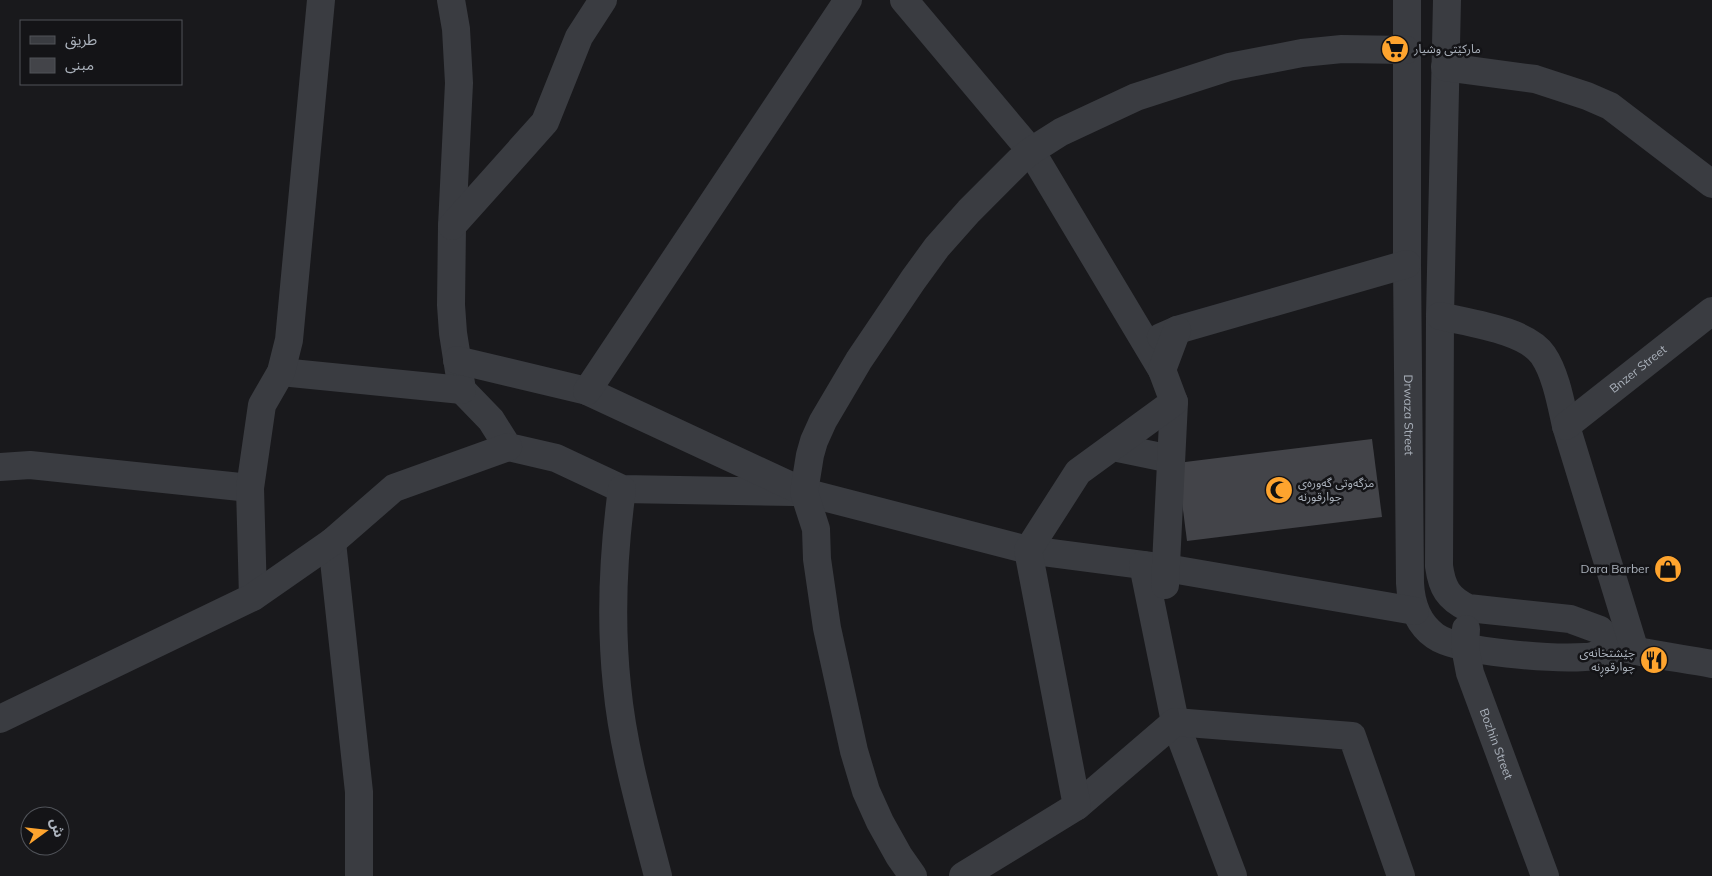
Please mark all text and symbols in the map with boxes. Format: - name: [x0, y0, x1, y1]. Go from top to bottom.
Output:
- legend: [20, 20, 182, 85]
- text: طريق: [65, 30, 97, 50]
- supermarket icon: مارکێتی وشیار: [1380, 34, 1410, 64]
- place label: مارکێتی وشیار: [1413, 41, 1481, 56]
- text: مبنى: [65, 55, 94, 74]
- street label: Bnzer Street: [1606, 342, 1670, 396]
- street label: Drwaza Street: [1401, 374, 1417, 456]
- mosque icon: مزگەوتی گەورەی جوارقورنە: [1264, 475, 1294, 505]
- place label: مزگەوتی گەورەی جوارقورنە: [1298, 475, 1374, 504]
- shop icon: Dara Barber: [1653, 554, 1683, 584]
- place label: Dara Barber: [1580, 561, 1650, 576]
- place label: چێشتخانەی چوارقوڕنە: [1579, 645, 1635, 678]
- restaurant icon: چێشتخانەی چوارقوڕنە: [1639, 645, 1669, 675]
- street label: Bozhin Street: [1477, 706, 1517, 781]
- north arrow: [20, 806, 70, 856]
- text: ش: [46, 816, 69, 839]

